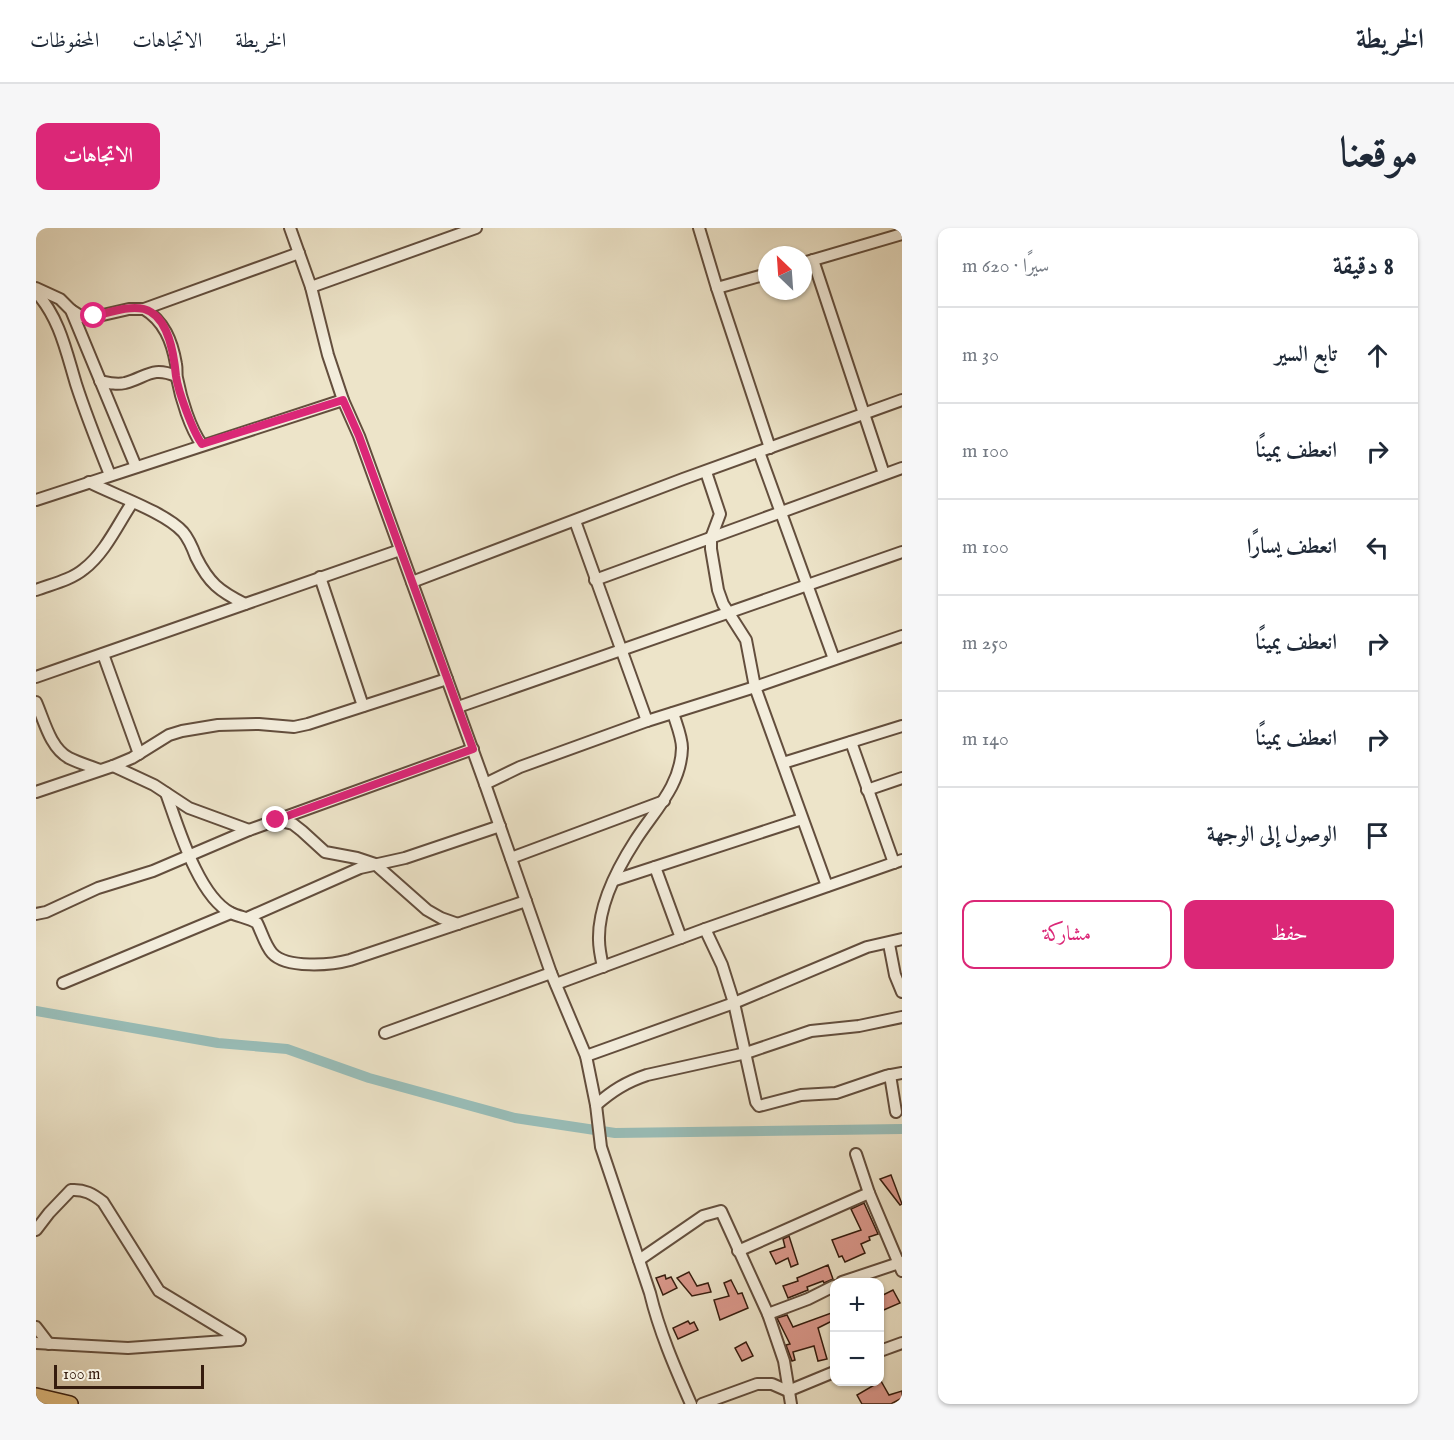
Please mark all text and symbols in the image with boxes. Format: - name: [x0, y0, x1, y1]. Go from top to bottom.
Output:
- text: الخريطة: [1356, 23, 1424, 58]
- text: المحفوظات: [30, 28, 99, 55]
- text: الاتجاهات: [132, 28, 202, 55]
- text: الخريطة: [235, 28, 286, 55]
- button: الاتجاهات: [36, 123, 160, 190]
- text: موقعنا: [1340, 128, 1418, 181]
- north arrow: [758, 246, 812, 300]
- text: 8 دقيقة: [1333, 250, 1394, 283]
- text: سيرًا · 620 m: [962, 254, 1049, 279]
- route start: [80, 302, 106, 328]
- icon: ahead: [1361, 339, 1394, 372]
- text: تابع السير: [1275, 341, 1337, 369]
- text: 30 m: [962, 343, 999, 368]
- icon: right: [1361, 435, 1394, 468]
- text: انعطف يمينًا: [1256, 437, 1337, 465]
- text: 100 m: [962, 439, 1009, 464]
- icon: left: [1361, 531, 1394, 564]
- text: انعطف يسارًا: [1247, 533, 1337, 561]
- text: 100 m: [962, 535, 1009, 560]
- icon: right: [1361, 627, 1394, 660]
- text: انعطف يمينًا: [1256, 629, 1337, 657]
- text: 250 m: [962, 631, 1008, 656]
- icon: right: [1361, 723, 1394, 756]
- text: انعطف يمينًا: [1256, 725, 1337, 753]
- text: 140 m: [962, 727, 1009, 752]
- route end: [262, 806, 288, 832]
- icon: arrive: [1361, 819, 1394, 852]
- text: الوصول إلى الوجهة: [1207, 821, 1337, 849]
- button: مشاركة: [962, 900, 1172, 969]
- button: حفظ: [1184, 900, 1394, 969]
- map controls: [830, 1278, 884, 1386]
- button: +: [830, 1278, 884, 1332]
- button: −: [830, 1332, 884, 1386]
- scale bar: [54, 1362, 204, 1390]
- text: 100 m: [63, 1365, 100, 1385]

